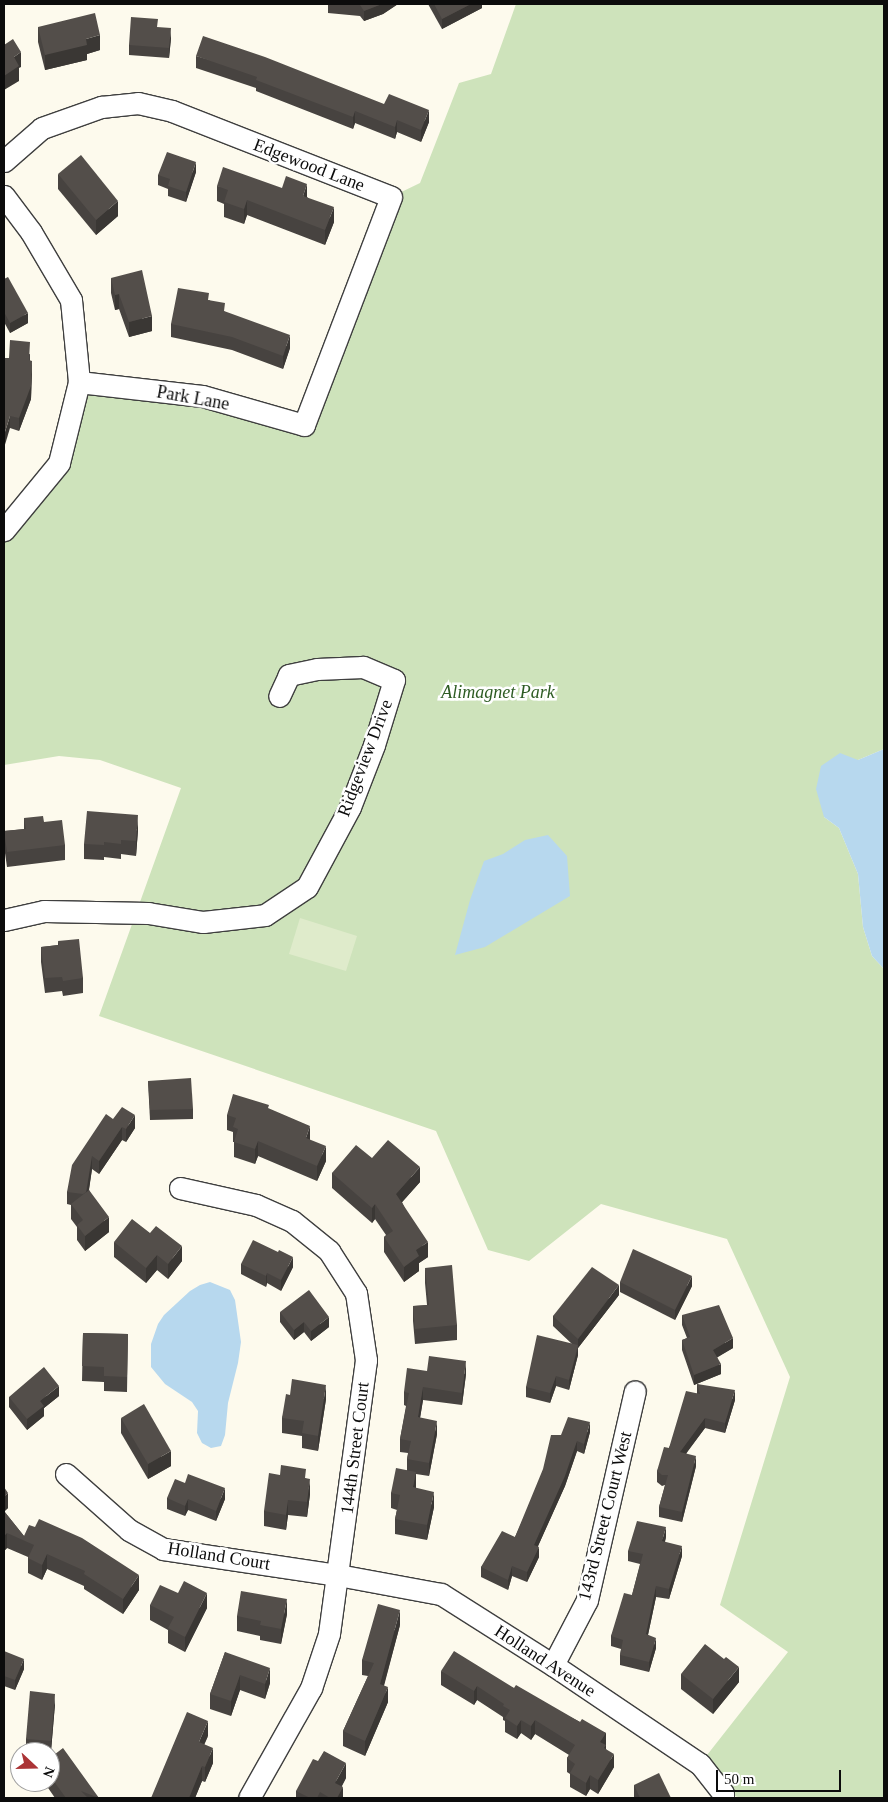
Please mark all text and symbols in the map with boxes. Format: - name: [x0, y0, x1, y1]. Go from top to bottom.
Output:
- street label: Edgewood Lane: [250, 134, 368, 196]
- street label: Park Lane: [155, 381, 231, 415]
- park label: Alimagnet Park: [441, 681, 555, 703]
- street label: Ridgeview Drive: [333, 696, 397, 820]
- street label: 144th Street Court: [336, 1381, 374, 1515]
- street label: 143rd Street Court West: [573, 1429, 637, 1603]
- street label: Holland Court: [166, 1537, 272, 1575]
- street label: Holland Avenue: [490, 1620, 600, 1702]
- north arrow: [10, 1742, 60, 1792]
- scale bar: [718, 1760, 843, 1792]
- text: N: [40, 1765, 57, 1780]
- text: 50 m: [724, 1771, 754, 1787]

